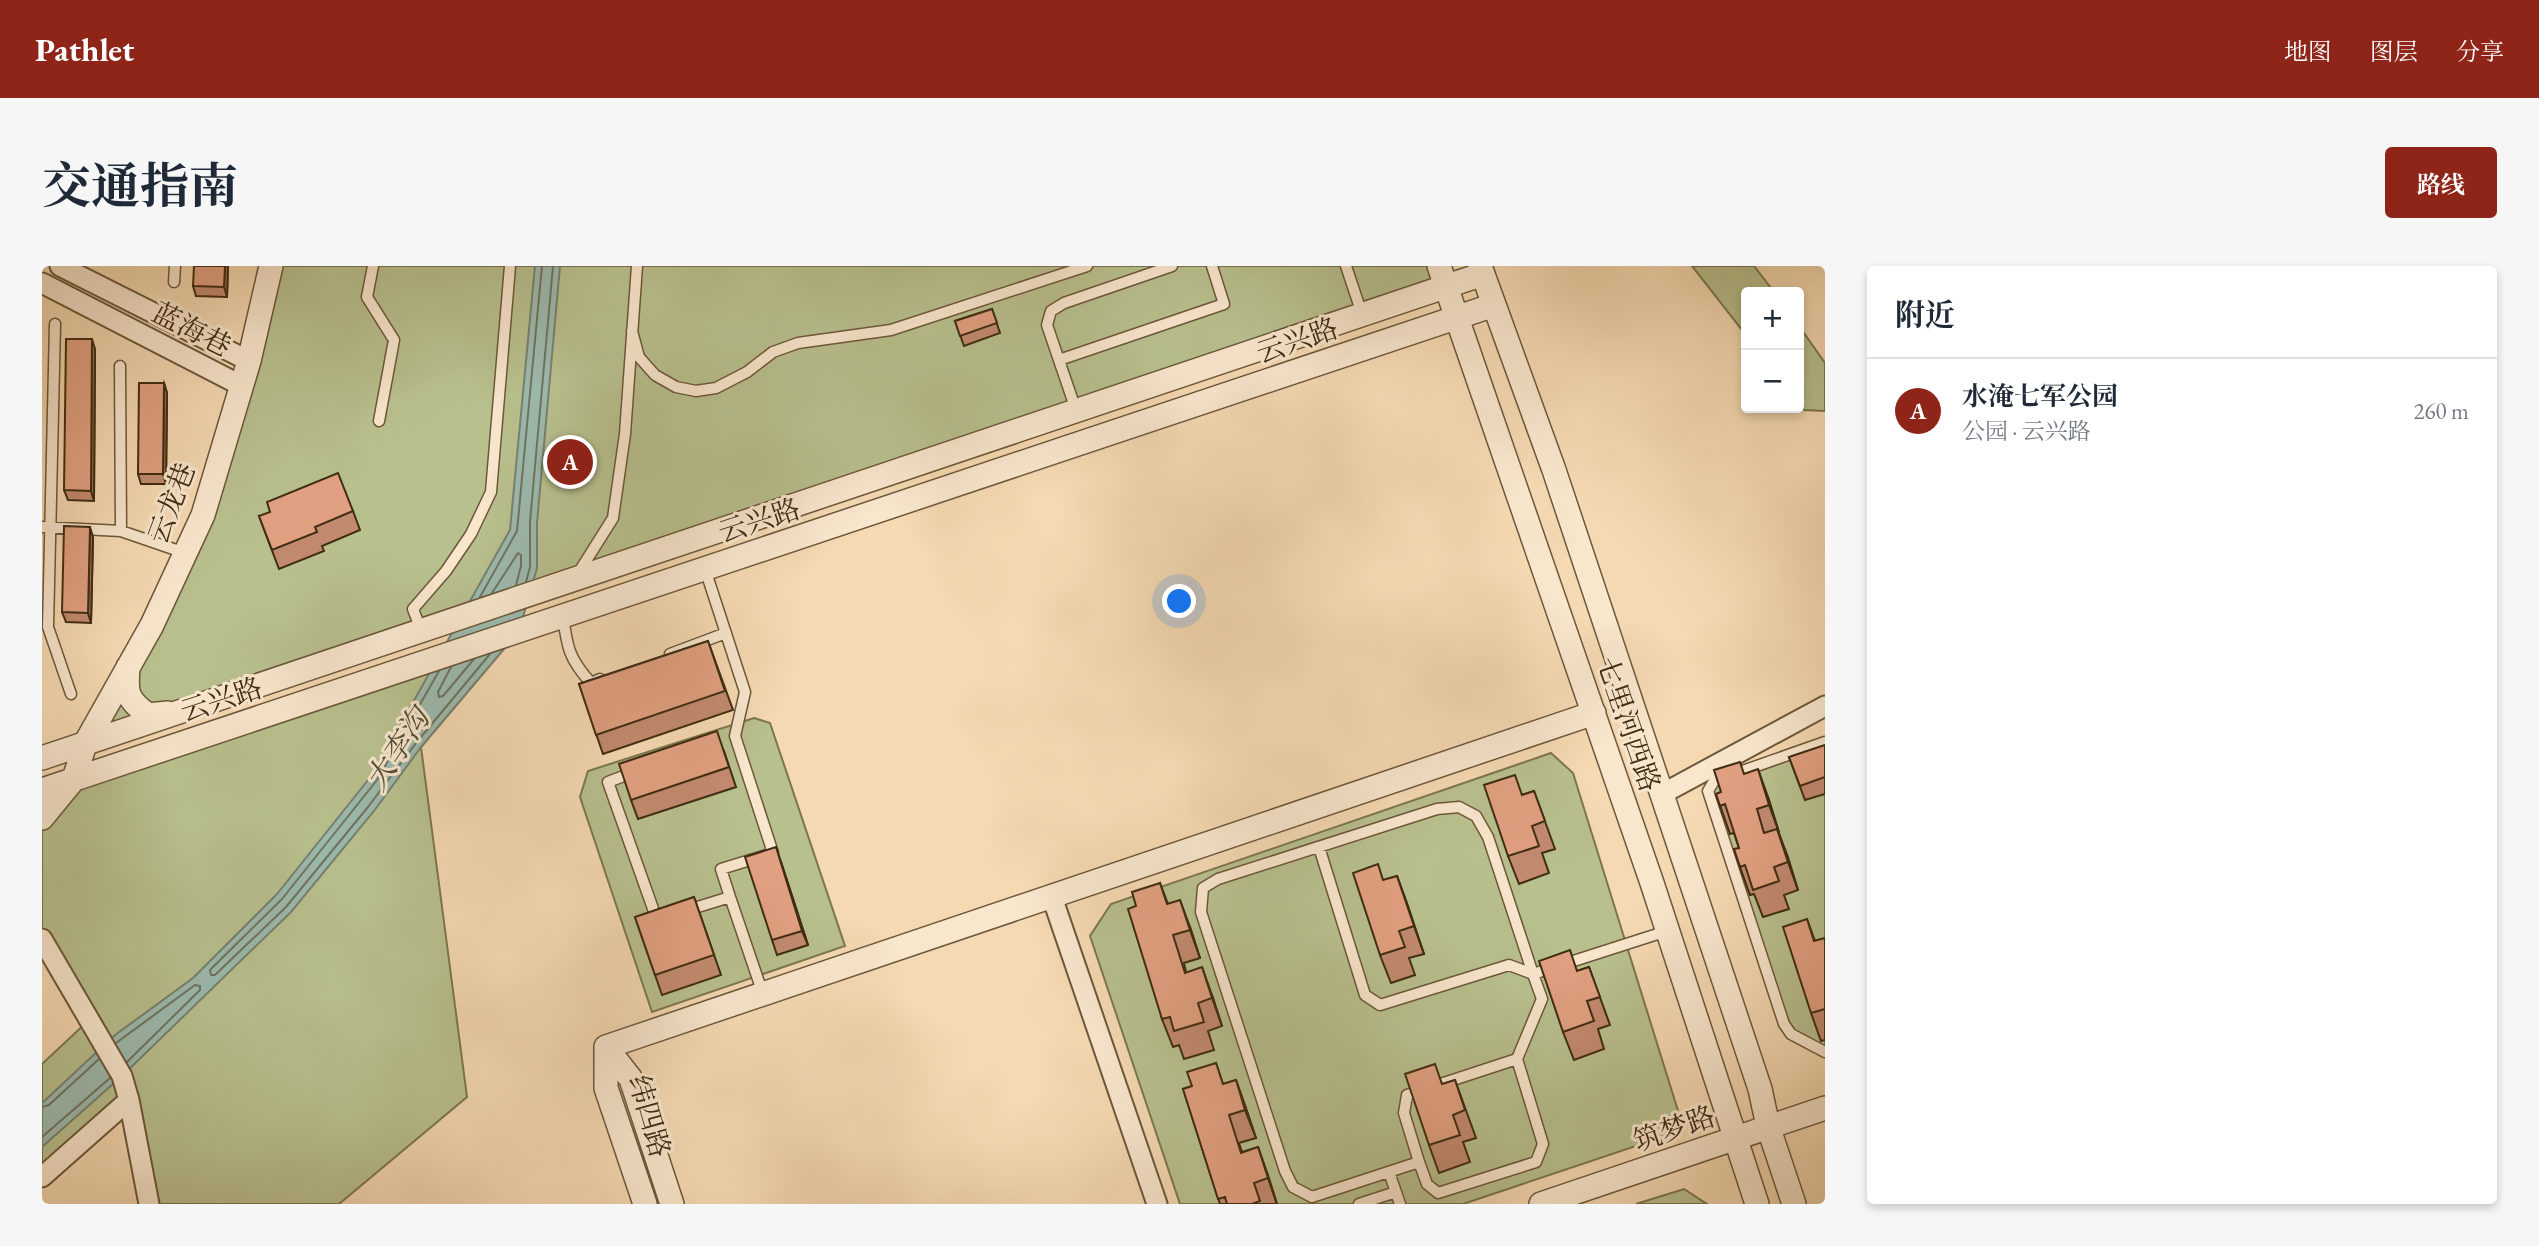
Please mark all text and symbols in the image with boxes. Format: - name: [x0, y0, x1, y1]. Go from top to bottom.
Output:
- text: Pathlet: [35, 28, 134, 71]
- text: 地图: [2284, 36, 2332, 67]
- text: 图层: [2370, 36, 2418, 67]
- text: 分享: [2456, 36, 2504, 67]
- button: 路线: [2385, 147, 2497, 218]
- text: 交通指南: [42, 154, 238, 218]
- map controls: [1741, 287, 1804, 413]
- button: +: [1741, 287, 1804, 350]
- street label: 蓝海巷: [146, 294, 238, 364]
- text: 附近: [1895, 295, 1955, 334]
- street label: 云兴路: [1251, 309, 1343, 371]
- button: −: [1741, 350, 1804, 413]
- text: 水淹七军公园: [1962, 379, 2118, 413]
- text: A: [1910, 396, 1926, 426]
- text: 260 m: [2413, 396, 2469, 426]
- text: 公园 · 云兴路: [1962, 416, 2091, 446]
- pin: A: [547, 436, 593, 488]
- street label: 云龙巷: [139, 457, 203, 549]
- street label: 云兴路: [713, 490, 805, 550]
- your location: [1162, 584, 1196, 618]
- street label: 七里河西路: [1589, 652, 1669, 796]
- street label: 云兴路: [175, 669, 267, 729]
- water label: 大李沟: [356, 697, 440, 797]
- street label: 纬四路: [621, 1071, 679, 1161]
- street label: 筑梦路: [1628, 1097, 1720, 1159]

